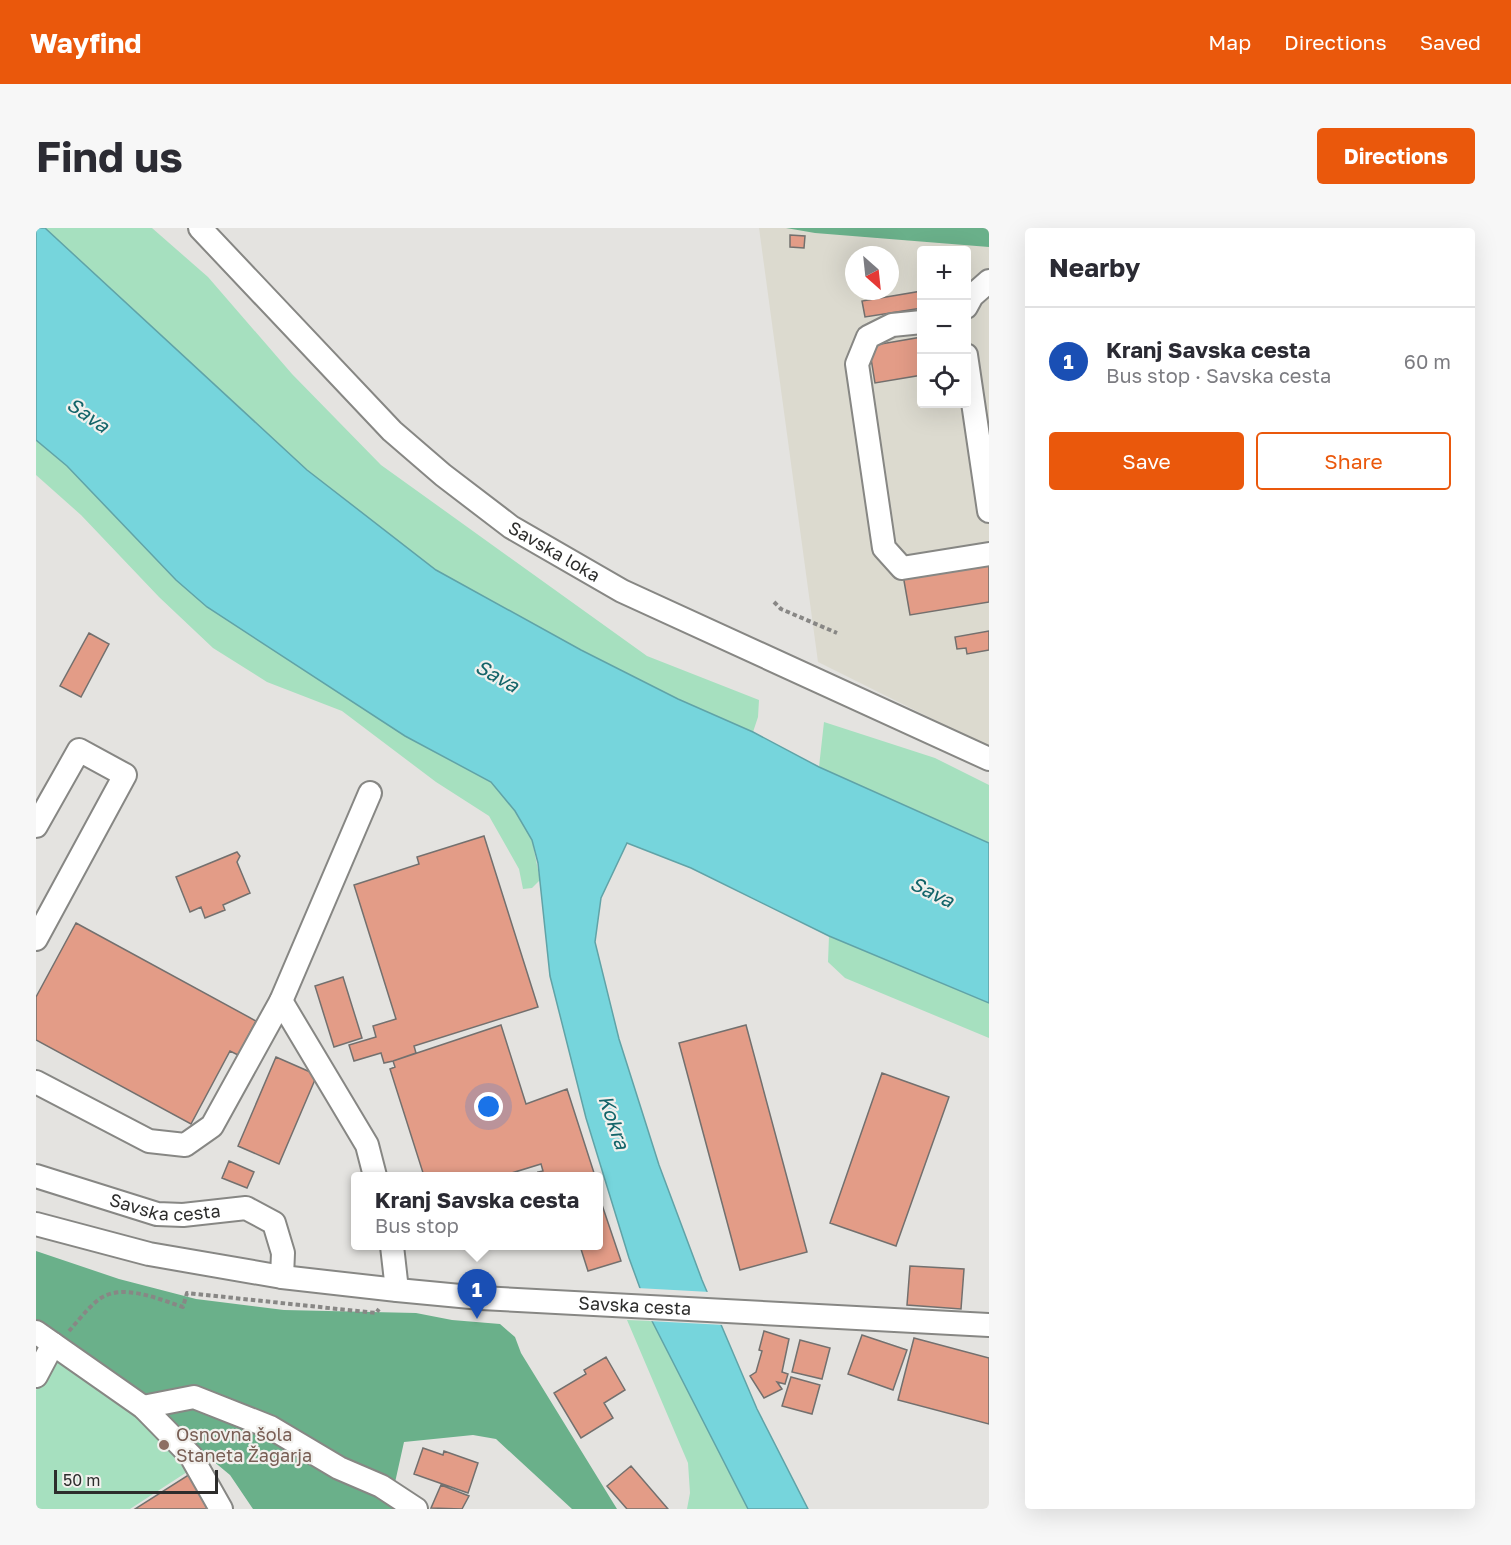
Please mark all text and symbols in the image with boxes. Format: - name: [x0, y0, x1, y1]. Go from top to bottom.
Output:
- text: Wayfind: [30, 26, 142, 59]
- text: Map: [1208, 29, 1251, 55]
- text: Directions: [1284, 29, 1387, 55]
- text: Saved: [1420, 29, 1481, 55]
- button: Directions: [1317, 128, 1475, 184]
- text: Find us: [36, 131, 183, 181]
- north arrow: [845, 246, 899, 300]
- map controls: [917, 246, 971, 408]
- button: +: [917, 246, 971, 300]
- text: Nearby: [1049, 252, 1140, 283]
- button: −: [917, 300, 971, 354]
- text: Kranj Savska cesta: [1106, 336, 1310, 363]
- text: 1: [1063, 349, 1074, 373]
- text: 60 m: [1404, 349, 1451, 373]
- button: locate: [917, 354, 971, 408]
- text: Bus stop · Savska cesta: [1106, 363, 1331, 387]
- water label: Sava: [63, 391, 115, 437]
- button: Save: [1049, 432, 1244, 490]
- button: Share: [1256, 432, 1451, 490]
- street label: Savska loka: [505, 516, 604, 586]
- water label: Sava: [472, 654, 524, 697]
- water label: Sava: [907, 870, 959, 912]
- water label: Kokra: [595, 1091, 636, 1153]
- your location: [474, 1092, 503, 1121]
- popup: [351, 1172, 603, 1250]
- text: Kranj Savska cesta: [375, 1186, 579, 1213]
- street label: Savska cesta: [107, 1188, 221, 1225]
- text: Bus stop: [375, 1213, 459, 1237]
- pin: 1: [458, 1270, 496, 1319]
- street label: Savska cesta: [578, 1291, 692, 1319]
- place label: Osnovna šola Staneta Žagarja: [176, 1423, 312, 1466]
- marker: Osnovna šola Staneta Žagarja: [157, 1438, 171, 1452]
- scale bar: [54, 1467, 218, 1494]
- text: 50 m: [63, 1470, 100, 1490]

